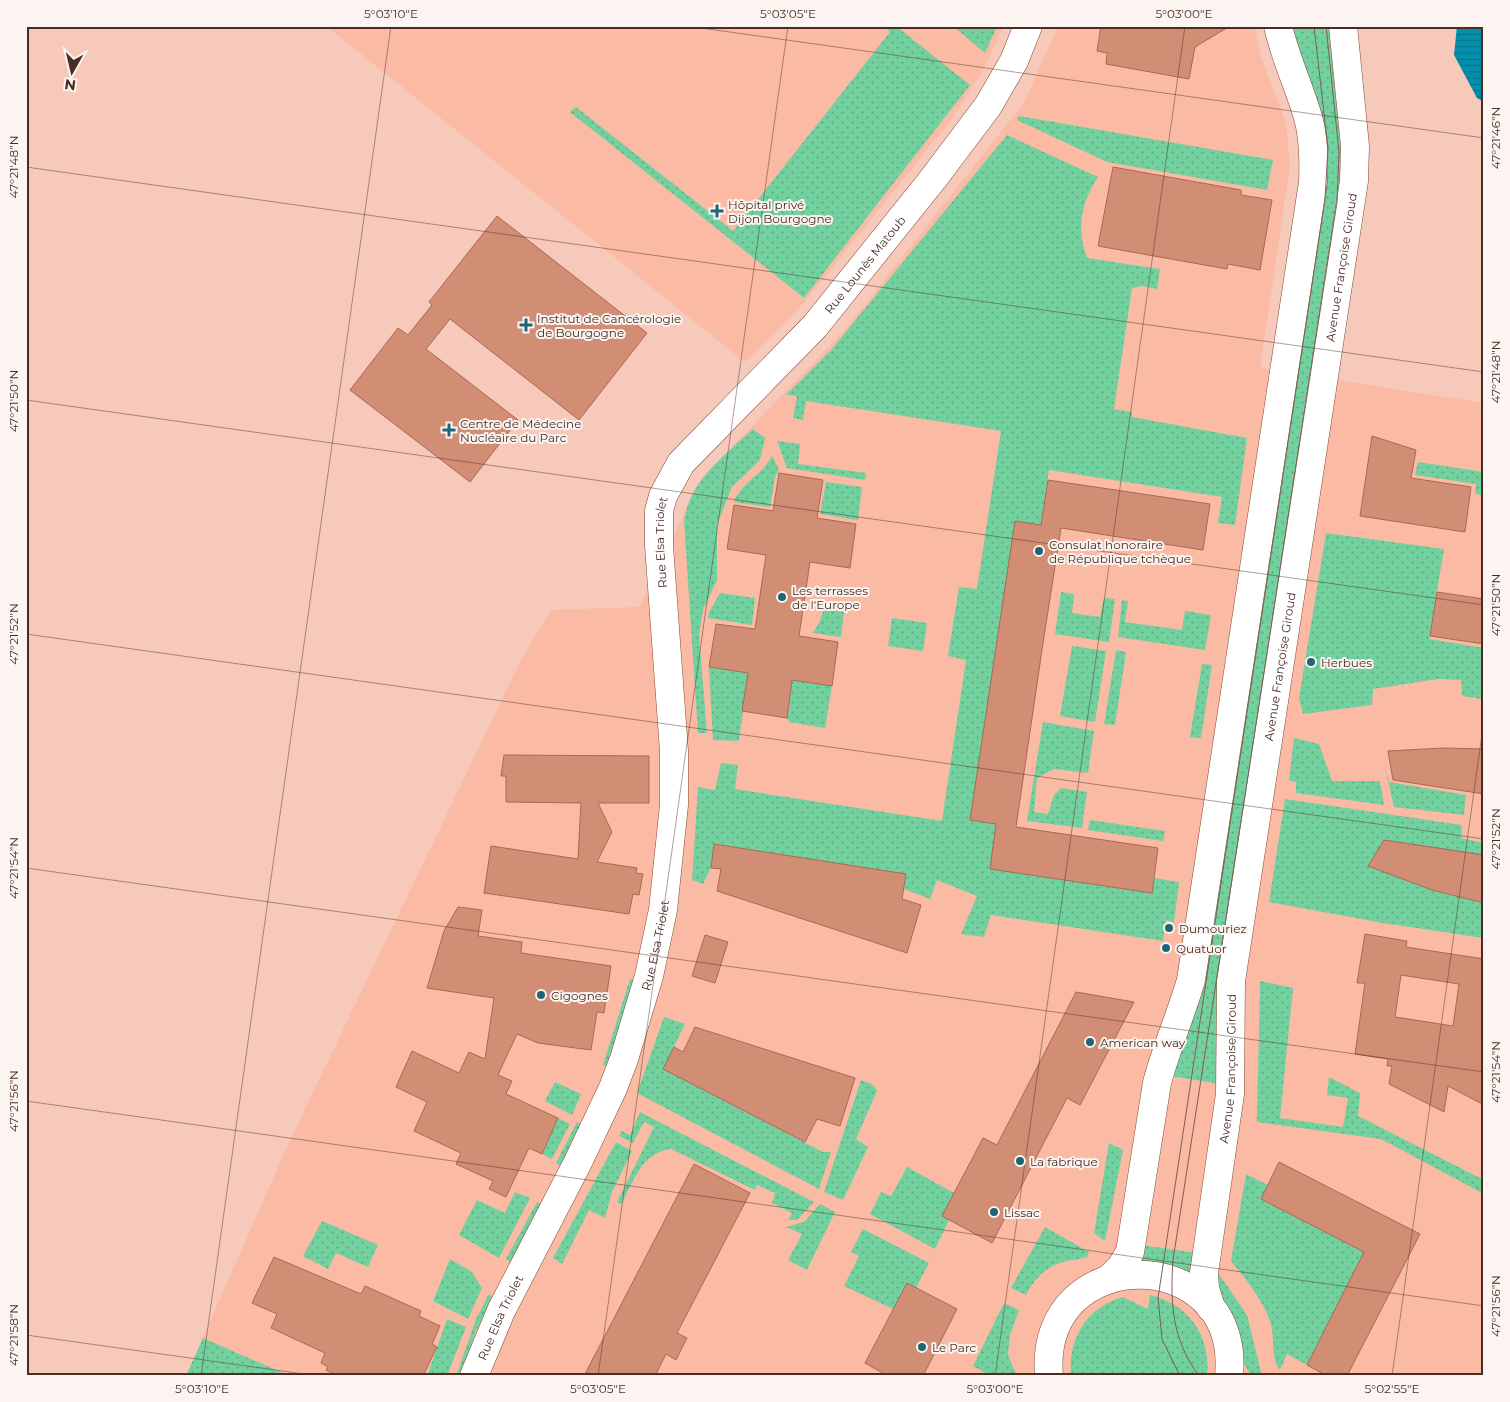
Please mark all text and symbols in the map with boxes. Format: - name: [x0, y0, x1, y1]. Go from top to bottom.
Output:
- text: 5°03'10"E: [364, 6, 418, 21]
- text: 5°03'05"E: [760, 6, 816, 21]
- text: 5°03'00"E: [1155, 6, 1213, 21]
- north arrow: [48, 48, 98, 98]
- text: N: [63, 75, 77, 95]
- text: 47°21'46"N: [1488, 107, 1503, 169]
- text: 47°21'48"N: [6, 136, 21, 198]
- street label: Avenue Françoise Giroud: [1322, 192, 1360, 343]
- place label: Hôpital privé Dijon Bourgogne: [728, 197, 832, 226]
- marker: Hôpital privé Dijon Bourgogne: [710, 204, 724, 218]
- street label: Rue Lounès Matoub: [821, 212, 908, 316]
- place label: Institut de Cancérologie de Bourgogne: [537, 311, 681, 340]
- marker: Institut de Cancérologie de Bourgogne: [519, 318, 533, 332]
- text: 47°21'48"N: [1488, 341, 1503, 403]
- text: 47°21'50"N: [6, 370, 21, 432]
- place label: Centre de Médecine Nucléaire du Parc: [460, 416, 581, 445]
- marker: Centre de Médecine Nucléaire du Parc: [442, 423, 456, 437]
- street label: Rue Elsa Triolet: [651, 495, 670, 589]
- place label: Consulat honoraire de République tchèque: [1049, 537, 1191, 566]
- marker: Consulat honoraire de République tchèque: [1033, 545, 1045, 557]
- text: 47°21'50"N: [1488, 574, 1503, 636]
- place label: Les terrasses de l'Europe: [792, 583, 868, 612]
- marker: Les terrasses de l'Europe: [776, 591, 788, 603]
- street label: Avenue Françoise Giroud: [1261, 591, 1298, 742]
- text: 47°21'52"N: [6, 603, 21, 665]
- place label: Herbues: [1321, 655, 1372, 670]
- marker: Herbues: [1305, 656, 1317, 668]
- text: 47°21'52"N: [1488, 808, 1503, 870]
- text: 47°21'54"N: [6, 837, 21, 899]
- street label: Rue Elsa Triolet: [638, 899, 672, 992]
- place label: Dumouriez: [1179, 921, 1247, 936]
- marker: Dumouriez: [1163, 922, 1175, 934]
- place label: Quatuor: [1176, 941, 1227, 956]
- marker: Quatuor: [1160, 942, 1172, 954]
- place label: Cigognes: [551, 988, 608, 1003]
- marker: Cigognes: [535, 989, 547, 1001]
- street label: Avenue Françoise Giroud: [1215, 994, 1238, 1144]
- place label: American way: [1100, 1035, 1186, 1050]
- marker: American way: [1084, 1036, 1096, 1048]
- text: 47°21'54"N: [1488, 1041, 1503, 1103]
- text: 47°21'56"N: [6, 1070, 21, 1132]
- place label: La fabrique: [1030, 1154, 1098, 1169]
- marker: La fabrique: [1014, 1155, 1026, 1167]
- place label: Lissac: [1004, 1205, 1040, 1220]
- marker: Lissac: [988, 1206, 1000, 1218]
- street label: Rue Elsa Triolet: [474, 1272, 526, 1362]
- text: 47°21'56"N: [1488, 1275, 1503, 1337]
- text: 47°21'58"N: [6, 1304, 21, 1366]
- place label: Le Parc: [932, 1340, 977, 1355]
- marker: Le Parc: [916, 1341, 928, 1353]
- text: 5°03'10"E: [175, 1381, 229, 1396]
- text: 5°03'05"E: [570, 1381, 626, 1396]
- text: 5°03'00"E: [966, 1381, 1024, 1396]
- text: 5°02'55"E: [1365, 1381, 1419, 1396]

